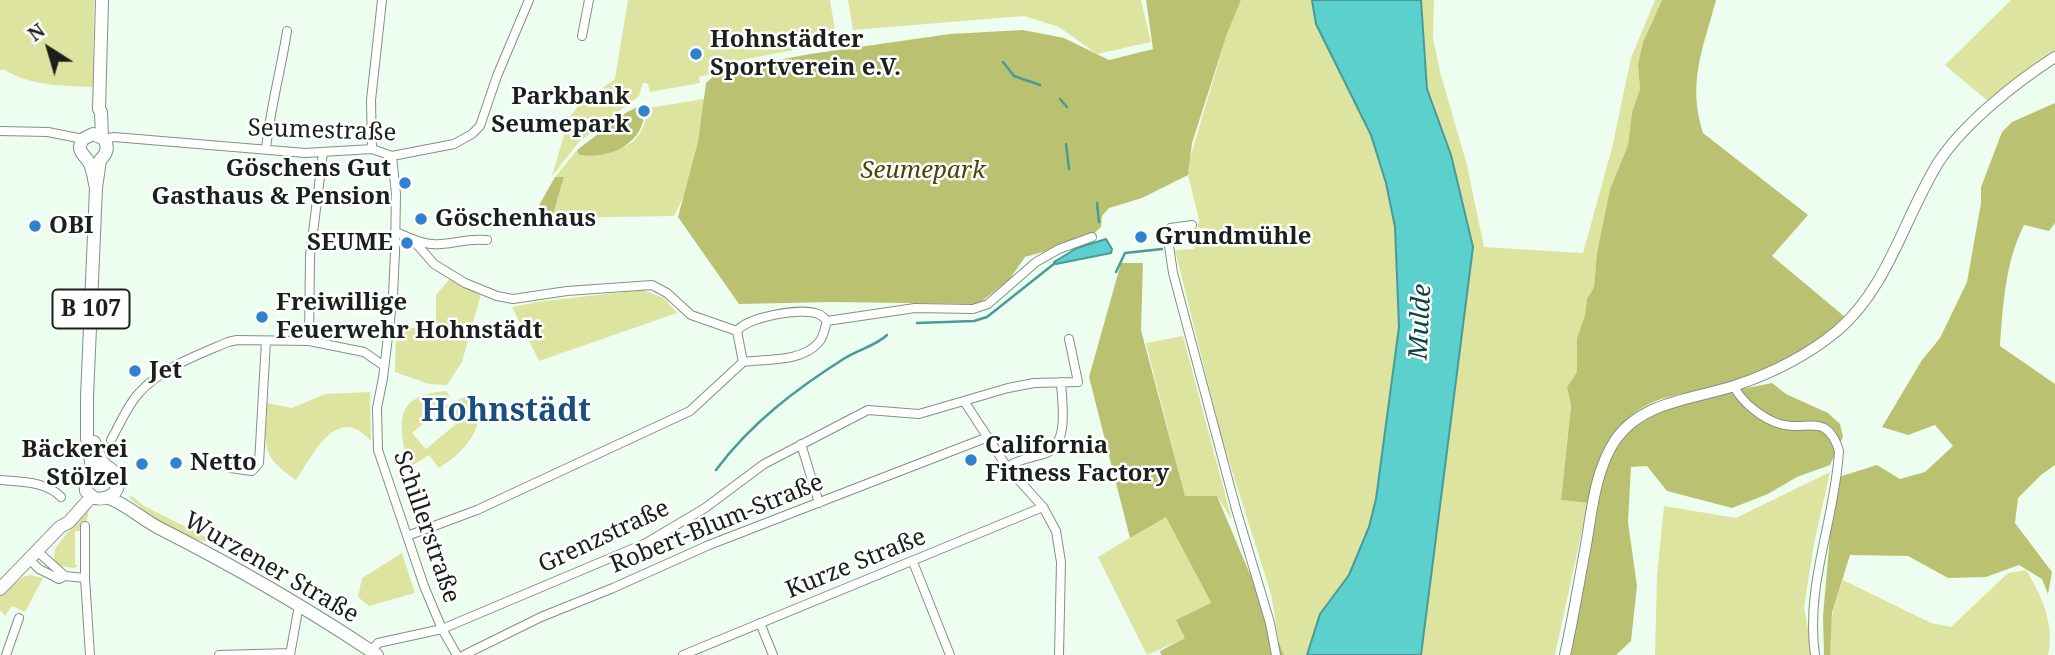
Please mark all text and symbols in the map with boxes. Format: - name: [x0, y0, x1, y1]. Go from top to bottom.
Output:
- north arrow: [14, 14, 84, 84]
- text: N: [23, 17, 50, 47]
- place label: Hohnstädter Sportverein e.V.: [710, 26, 901, 82]
- marker: Hohnstädter Sportverein e.V.: [688, 46, 704, 62]
- place label: Parkbank Seumepark: [491, 83, 630, 139]
- marker: Parkbank Seumepark: [636, 103, 652, 119]
- street label: Seumestraße: [247, 114, 397, 148]
- place label: Göschens Gut Gasthaus & Pension: [151, 155, 391, 211]
- park label: Seumepark: [860, 157, 986, 185]
- marker: Göschens Gut Gasthaus & Pension: [397, 175, 413, 191]
- place label: Göschenhaus: [435, 205, 596, 233]
- marker: Göschenhaus: [413, 211, 429, 227]
- place label: OBI: [49, 212, 94, 240]
- marker: OBI: [27, 218, 43, 234]
- place label: Grundmühle: [1155, 223, 1311, 251]
- place label: SEUME: [307, 229, 393, 257]
- marker: Grundmühle: [1133, 229, 1149, 245]
- marker: SEUME: [399, 235, 415, 251]
- water label: Mulde: [1403, 283, 1439, 361]
- place label: Freiwillige Feuerwehr Hohnstädt: [276, 289, 542, 345]
- road number: B 107: [52, 290, 130, 328]
- marker: Freiwillige Feuerwehr Hohnstädt: [254, 309, 270, 325]
- place label: Jet: [149, 357, 182, 385]
- marker: Jet: [127, 363, 143, 379]
- district label: Hohnstädt: [421, 393, 591, 431]
- place label: California Fitness Factory: [985, 432, 1169, 488]
- place label: Bäckerei Stölzel: [22, 436, 128, 492]
- street label: Schillerstraße: [387, 447, 465, 607]
- place label: Netto: [190, 449, 257, 477]
- marker: California Fitness Factory: [963, 452, 979, 468]
- marker: Netto: [168, 455, 184, 471]
- marker: Bäckerei Stölzel: [134, 456, 150, 472]
- street label: Robert-Blum-Straße: [606, 468, 828, 580]
- street label: Grenzstraße: [534, 494, 674, 580]
- street label: Wurzener Straße: [179, 506, 363, 630]
- street label: Kurze Straße: [782, 523, 930, 605]

